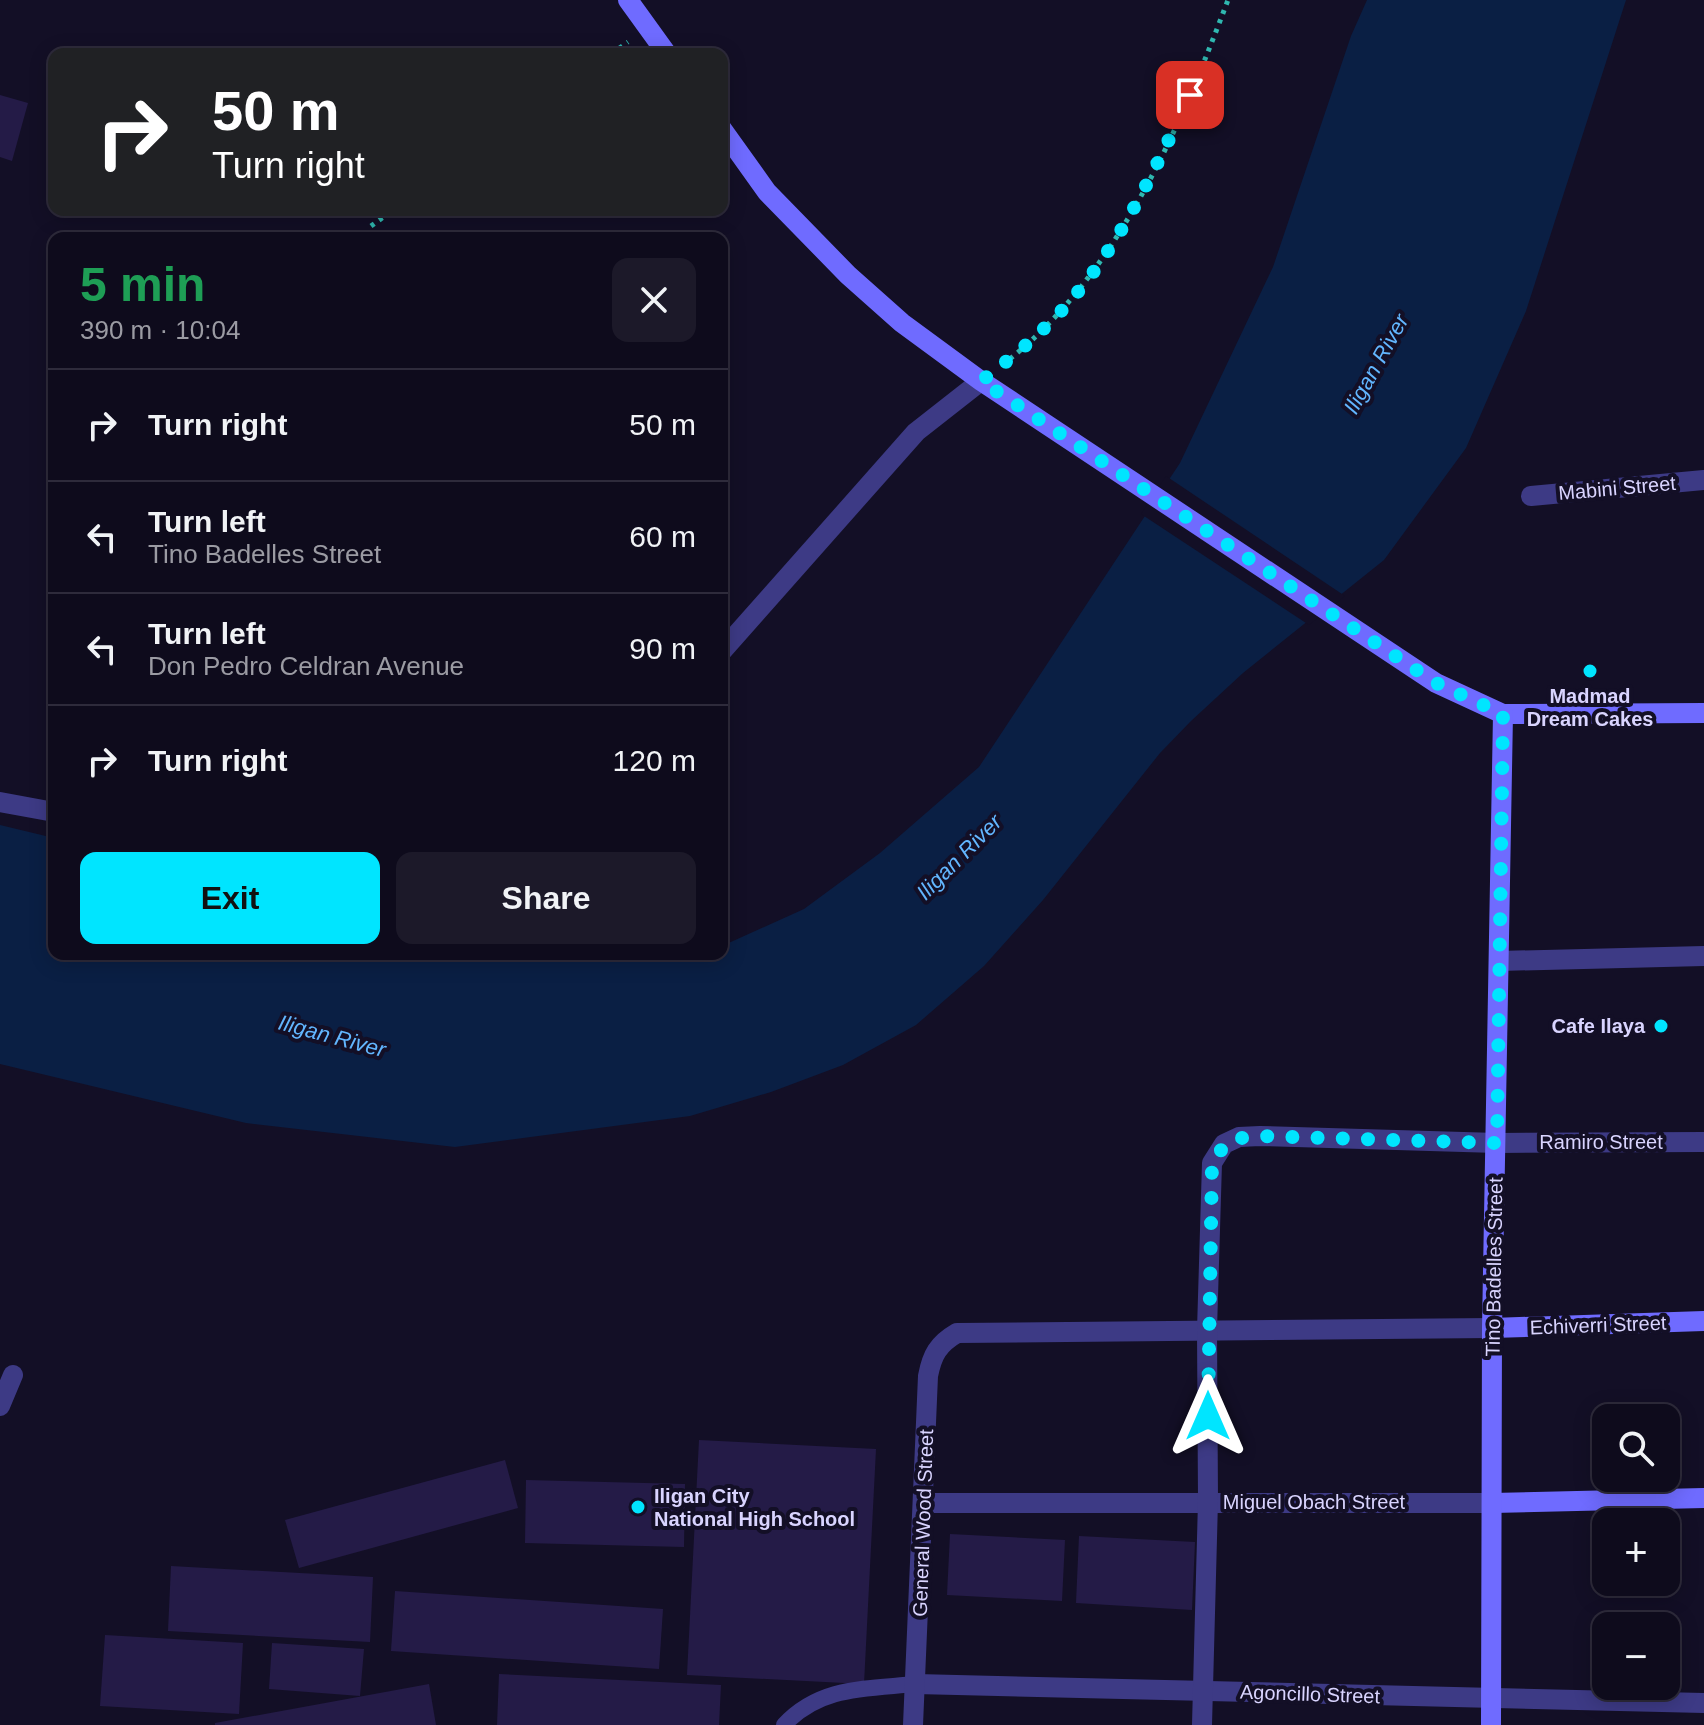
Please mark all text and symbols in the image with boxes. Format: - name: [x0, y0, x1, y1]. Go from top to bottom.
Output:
- pin: [1156, 61, 1224, 129]
- icon: arrive: [1168, 73, 1212, 117]
- text: 50 m: [212, 79, 340, 142]
- icon: right: [80, 80, 184, 184]
- text: Turn right: [212, 145, 365, 186]
- text: 5 min: [80, 258, 205, 311]
- button: close: [612, 258, 696, 342]
- water label: Iligan River: [1338, 308, 1414, 418]
- text: 390 m · 10:04: [80, 315, 240, 345]
- icon: right: [80, 403, 124, 447]
- text: Turn right: [148, 408, 287, 441]
- text: 50 m: [629, 408, 696, 441]
- street label: Mabini Street: [1557, 472, 1677, 504]
- text: Turn left: [148, 505, 266, 538]
- icon: left: [80, 515, 124, 559]
- text: 60 m: [629, 520, 696, 553]
- text: Tino Badelles Street: [148, 539, 381, 569]
- text: Turn left: [148, 617, 266, 650]
- icon: left: [80, 627, 124, 671]
- text: 90 m: [629, 632, 696, 665]
- text: Don Pedro Celdran Avenue: [148, 651, 464, 681]
- marker: Madmad Dream Cakes: [1581, 662, 1599, 680]
- place label: Madmad Dream Cakes: [1527, 685, 1653, 730]
- icon: right: [80, 739, 124, 783]
- text: Turn right: [148, 744, 287, 777]
- text: 120 m: [613, 744, 696, 777]
- water label: Iligan River: [911, 808, 1008, 905]
- button: Exit: [80, 852, 380, 944]
- button: Share: [396, 852, 696, 944]
- water label: Iligan River: [276, 1010, 390, 1063]
- place label: Cafe Ilaya: [1552, 1015, 1646, 1037]
- marker: Cafe Ilaya: [1652, 1017, 1670, 1035]
- street label: Ramiro Street: [1539, 1131, 1663, 1153]
- street label: Tino Badelles Street: [1481, 1177, 1507, 1357]
- street label: Echiverri Street: [1529, 1312, 1667, 1338]
- position arrow: [1166, 1374, 1250, 1458]
- map controls: [1592, 1404, 1680, 1700]
- button: search: [1592, 1404, 1680, 1492]
- street label: General Wood Street: [909, 1428, 937, 1617]
- place label: Iligan City National High School: [654, 1485, 855, 1530]
- street label: Miguel Obach Street: [1223, 1491, 1406, 1513]
- marker: Iligan City National High School: [629, 1498, 647, 1516]
- button: +: [1592, 1508, 1680, 1596]
- button: −: [1592, 1612, 1680, 1700]
- street label: Agoncillo Street: [1240, 1681, 1381, 1707]

